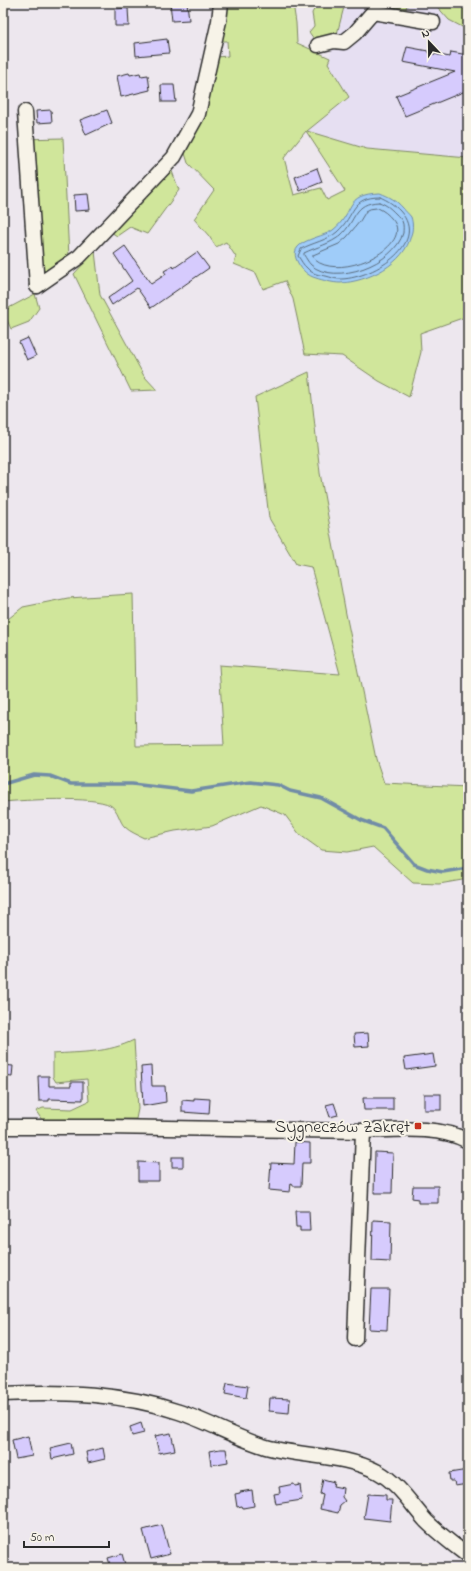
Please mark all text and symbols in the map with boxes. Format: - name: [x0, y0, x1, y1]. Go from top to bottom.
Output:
- north arrow: [409, 22, 449, 62]
- text: N: [419, 25, 432, 42]
- place label: Sygneczów Zakręt: [275, 1115, 410, 1142]
- marker: Sygneczów Zakręt: [413, 1121, 423, 1131]
- scale bar: [24, 1523, 109, 1549]
- text: 50 m: [30, 1529, 54, 1547]

